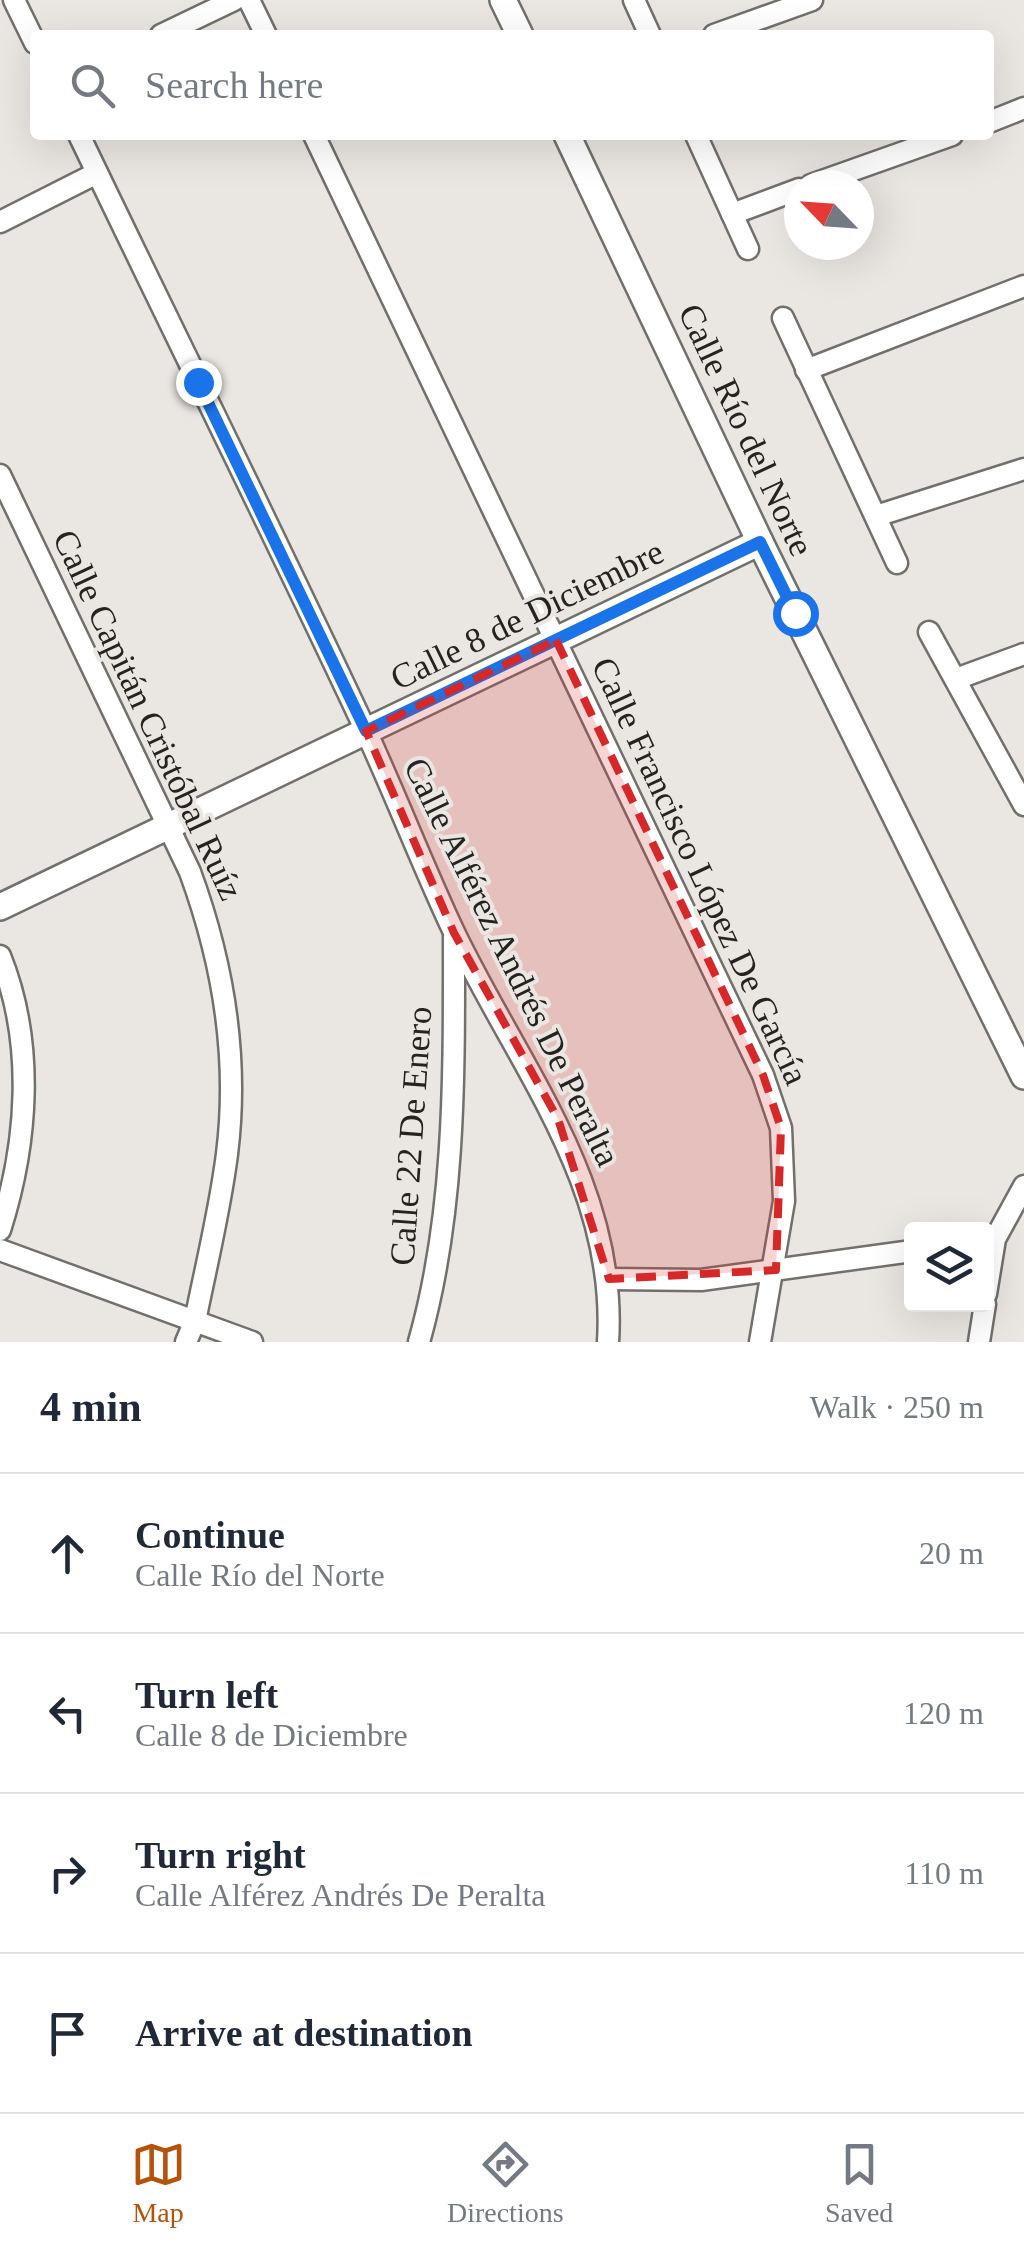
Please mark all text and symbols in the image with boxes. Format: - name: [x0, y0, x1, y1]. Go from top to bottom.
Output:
- search box: [30, 30, 994, 140]
- icon: search: [65, 58, 120, 113]
- text: Search here: [145, 64, 323, 106]
- north arrow: [784, 170, 874, 260]
- street label: Calle Río del Norte: [671, 298, 821, 562]
- route end: [176, 360, 222, 406]
- street label: Calle Capitán Cristóbal Ruíz: [45, 524, 251, 906]
- street label: Calle 8 de Diciembre: [384, 532, 670, 698]
- route start: [773, 591, 819, 637]
- street label: Calle Francisco López De García: [584, 651, 816, 1091]
- street label: Calle Alférez Andrés De Peralta: [396, 752, 628, 1173]
- street label: Calle 22 De Enero: [382, 1005, 440, 1267]
- map controls: [904, 1222, 994, 1312]
- button: layers: [904, 1222, 994, 1312]
- text: 4 min: [40, 1384, 142, 1430]
- text: Walk · 250 m: [810, 1389, 984, 1425]
- text: Continue: [135, 1514, 285, 1556]
- icon: ahead: [40, 1526, 95, 1581]
- text: 20 m: [919, 1535, 984, 1571]
- text: Calle Río del Norte: [135, 1557, 385, 1593]
- text: Turn left: [135, 1674, 278, 1716]
- icon: left: [40, 1686, 95, 1741]
- text: 120 m: [903, 1695, 984, 1731]
- text: Calle 8 de Diciembre: [135, 1717, 408, 1753]
- text: Turn right: [135, 1834, 306, 1876]
- icon: right: [40, 1846, 95, 1901]
- text: 110 m: [904, 1855, 984, 1891]
- text: Calle Alférez Andrés De Peralta: [135, 1877, 546, 1913]
- icon: arrive: [40, 2006, 95, 2061]
- text: Arrive at destination: [135, 2012, 473, 2054]
- tab: Map: [131, 2137, 186, 2229]
- tab: Directions: [447, 2137, 564, 2229]
- tab: Saved: [825, 2137, 893, 2229]

